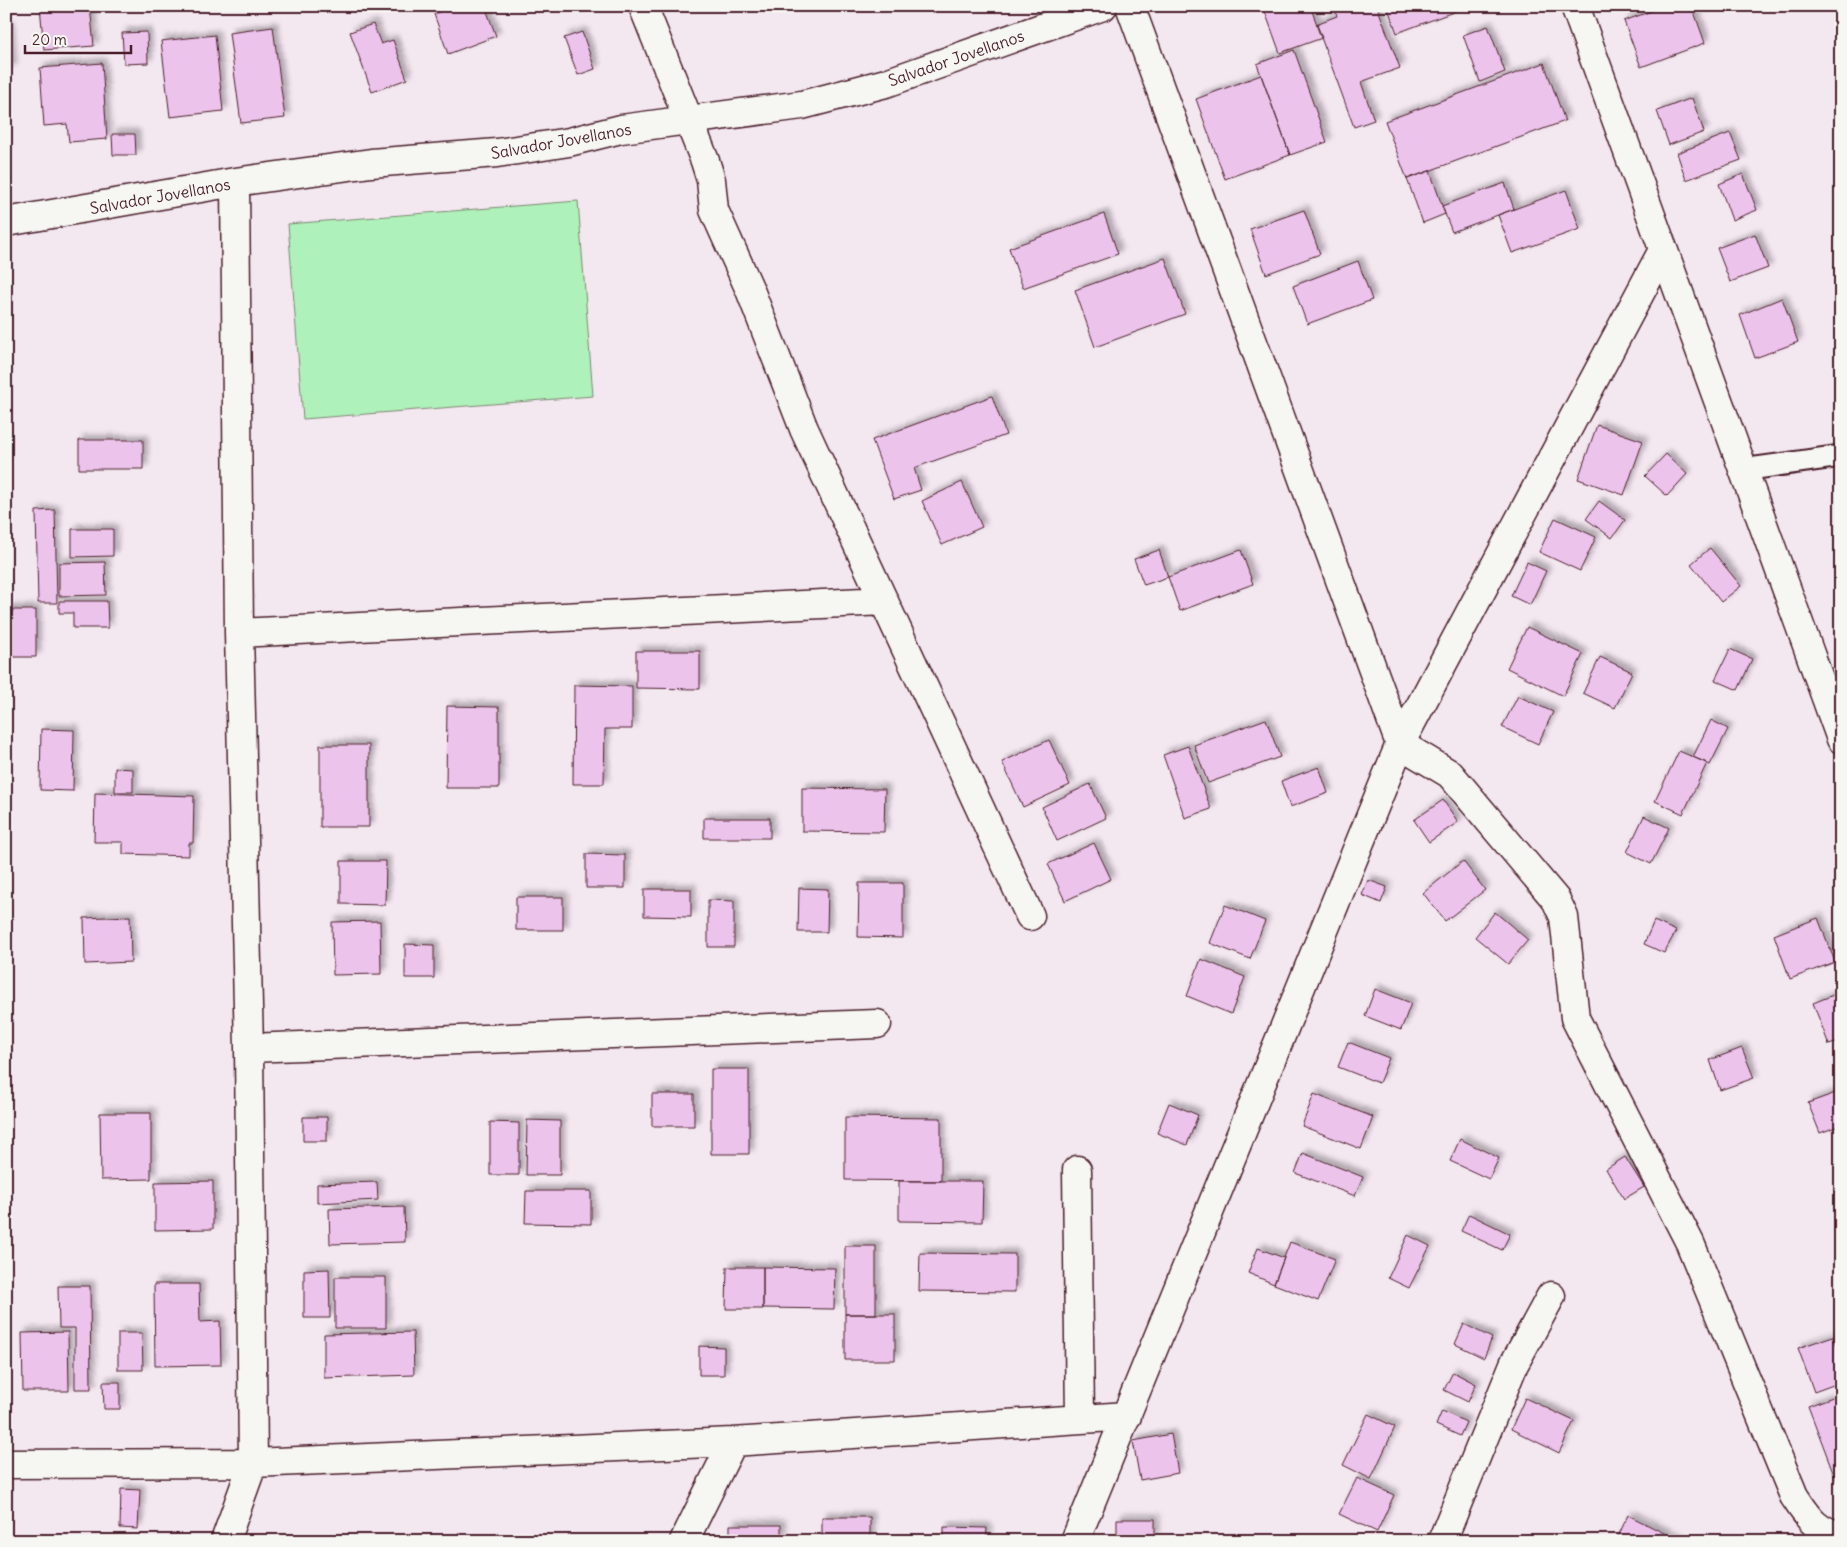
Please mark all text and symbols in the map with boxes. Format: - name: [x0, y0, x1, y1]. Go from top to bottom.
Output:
- scale bar: [25, 22, 131, 54]
- street label: Salvador Jovellanos: [885, 25, 1027, 91]
- text: 20 m: [32, 30, 67, 49]
- street label: Salvador Jovellanos: [489, 119, 633, 163]
- street label: Salvador Jovellanos: [88, 174, 232, 218]

